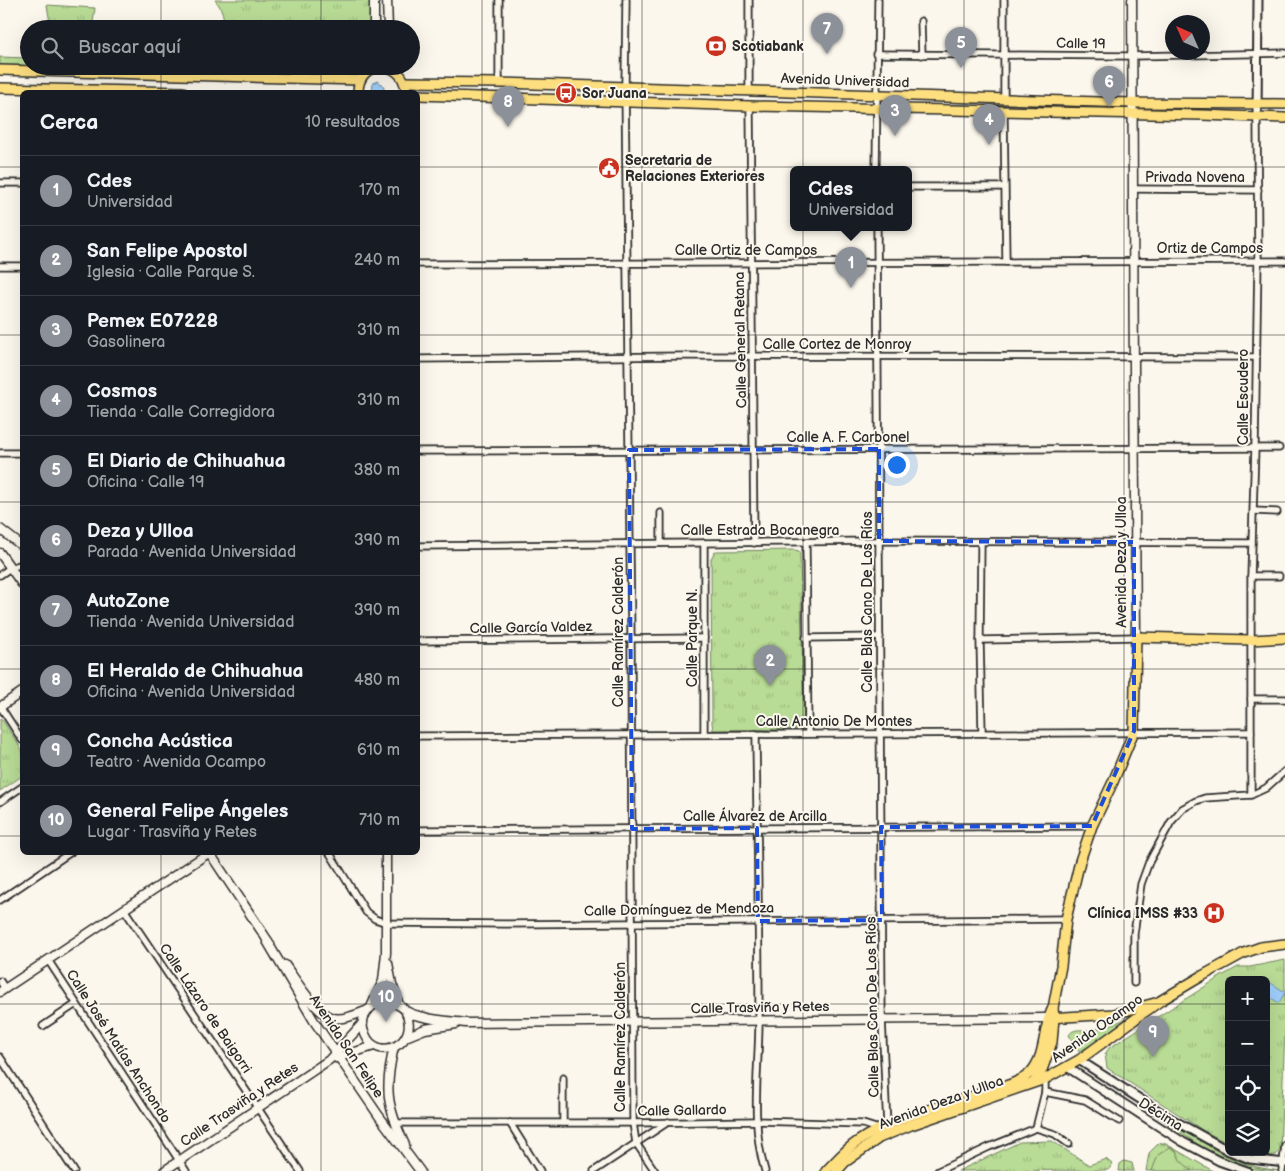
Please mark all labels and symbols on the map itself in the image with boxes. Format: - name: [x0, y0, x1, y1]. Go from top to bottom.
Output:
- pin: 7: [811, 13, 843, 54]
- north arrow: [1165, 15, 1210, 60]
- pin: 5: [945, 27, 977, 68]
- bank icon: Scotiabank: [704, 34, 728, 58]
- street label: Calle 19: [1056, 35, 1106, 52]
- place label: Scotiabank: [732, 38, 804, 55]
- pin: 6: [1093, 66, 1125, 107]
- street label: Avenida Universidad: [780, 70, 910, 91]
- bus stop icon: Sor Juana: [554, 81, 578, 105]
- place label: Sor Juana: [582, 85, 647, 102]
- pin: 8: [492, 86, 524, 127]
- pin: 3: [879, 95, 911, 136]
- pin: 4: [973, 104, 1005, 145]
- place label: Secretaria de Relaciones Exteriores: [625, 152, 765, 185]
- public building icon: Secretaria de Relaciones Exteriores: [597, 156, 621, 180]
- street label: Privada Novena: [1145, 169, 1245, 186]
- street label: Ortiz de Campos: [1157, 240, 1263, 257]
- street label: Calle Ortiz de Campos: [675, 242, 817, 259]
- pin: 1: [835, 247, 867, 288]
- street label: Calle General Retana: [731, 271, 750, 408]
- street label: Calle Cortez de Monroy: [763, 336, 912, 353]
- street label: Calle Escudero: [1235, 349, 1252, 445]
- street label: Calle A. F. Carbonel: [787, 429, 910, 446]
- your location: [884, 452, 910, 478]
- street label: Avenida Deza y Ulloa: [1113, 496, 1130, 628]
- street label: Calle Blas Cano De Los Ríos: [859, 511, 876, 693]
- street label: Calle Estrada Bocanegra: [681, 522, 840, 539]
- street label: Calle Ramírez Calderón: [610, 557, 627, 707]
- street label: Calle Parque N.: [684, 589, 701, 687]
- street label: Calle García Valdez: [469, 618, 593, 637]
- pin: 2: [754, 645, 786, 686]
- street label: Calle Antonio De Montes: [756, 713, 912, 730]
- street label: Calle Álvarez de Arcilla: [683, 807, 827, 825]
- street label: Calle Domínguez de Mendoza: [584, 899, 774, 920]
- hospital icon: Clínica IMSS #33: [1202, 901, 1226, 925]
- place label: Clínica IMSS #33: [1087, 905, 1198, 922]
- street label: Calle Blas Cano De Los Ríos: [862, 916, 883, 1098]
- street label: Calle Lázaro de Baigorri: [156, 940, 255, 1076]
- street label: Calle Ramírez Calderón: [612, 962, 629, 1112]
- street label: Calle José Matías Anchondo: [63, 966, 175, 1126]
- pin: 10: [370, 981, 402, 1022]
- street label: Avenida San Felipe: [306, 991, 387, 1101]
- street label: Avenida Ocampo: [1048, 991, 1146, 1066]
- street label: Calle Trasviña y Retes: [691, 998, 830, 1017]
- pin: 9: [1137, 1016, 1169, 1057]
- street label: Calle Trasviña y Retes: [177, 1059, 302, 1150]
- street label: Avenida Deza y Ulloa: [876, 1072, 1006, 1133]
- street label: Décima: [1136, 1094, 1186, 1135]
- street label: Calle Gallardo: [637, 1101, 727, 1120]

